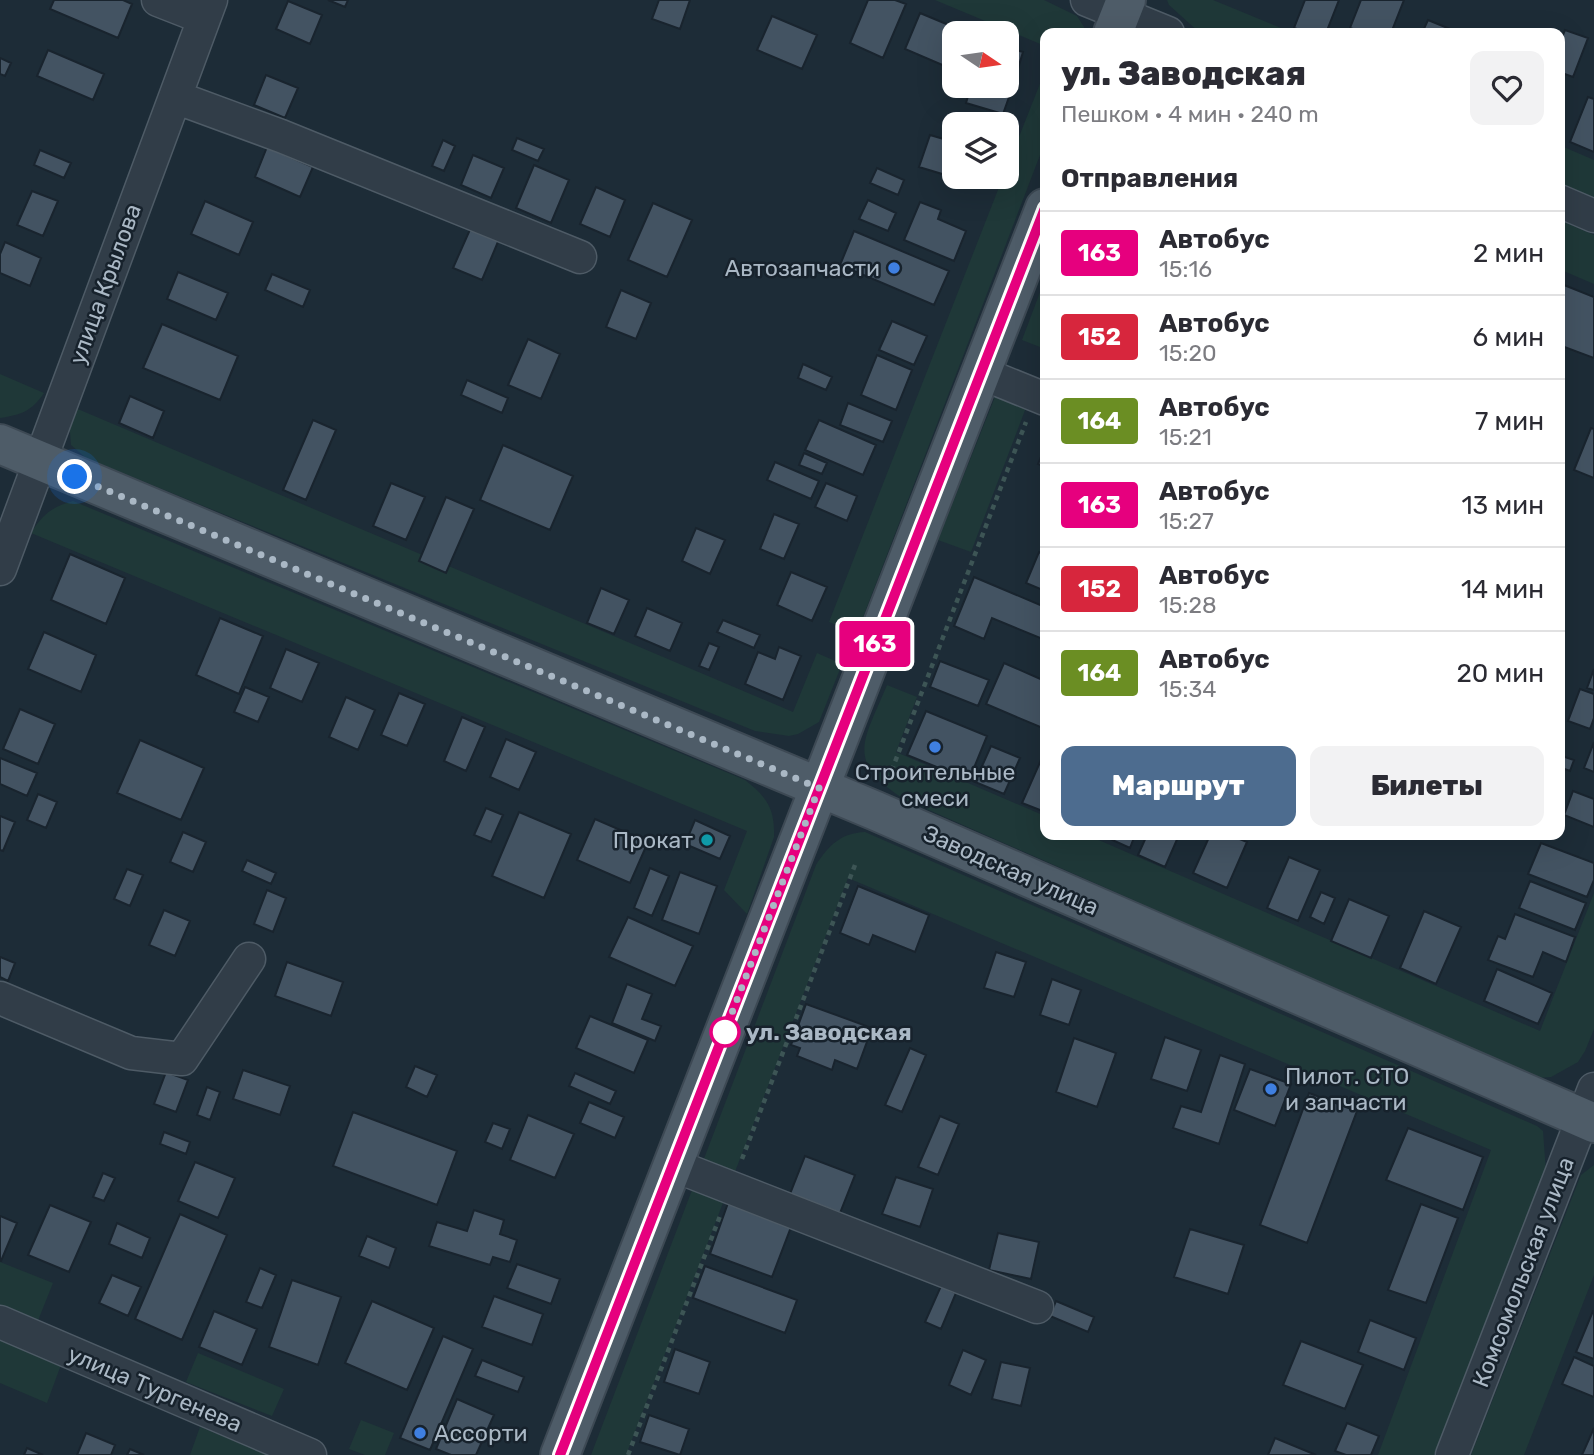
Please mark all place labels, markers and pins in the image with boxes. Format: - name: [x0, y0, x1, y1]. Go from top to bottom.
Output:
- place label: Автозапчасти: [725, 254, 880, 282]
- marker: Автозапчасти: [886, 260, 902, 276]
- marker: Строительные смеси: [927, 739, 943, 755]
- place label: Строительные смеси: [855, 758, 1015, 812]
- place label: Прокат: [613, 826, 693, 854]
- marker: Прокат: [699, 832, 715, 848]
- marker: ул. Заводская: [710, 1017, 740, 1047]
- place label: ул. Заводская: [746, 1018, 912, 1046]
- place label: Пилот. СТО и запчасти: [1285, 1062, 1409, 1116]
- marker: Пилот. СТО и запчасти: [1263, 1081, 1279, 1097]
- place label: Ассорти: [434, 1419, 528, 1447]
- marker: Ассорти: [412, 1425, 428, 1441]

